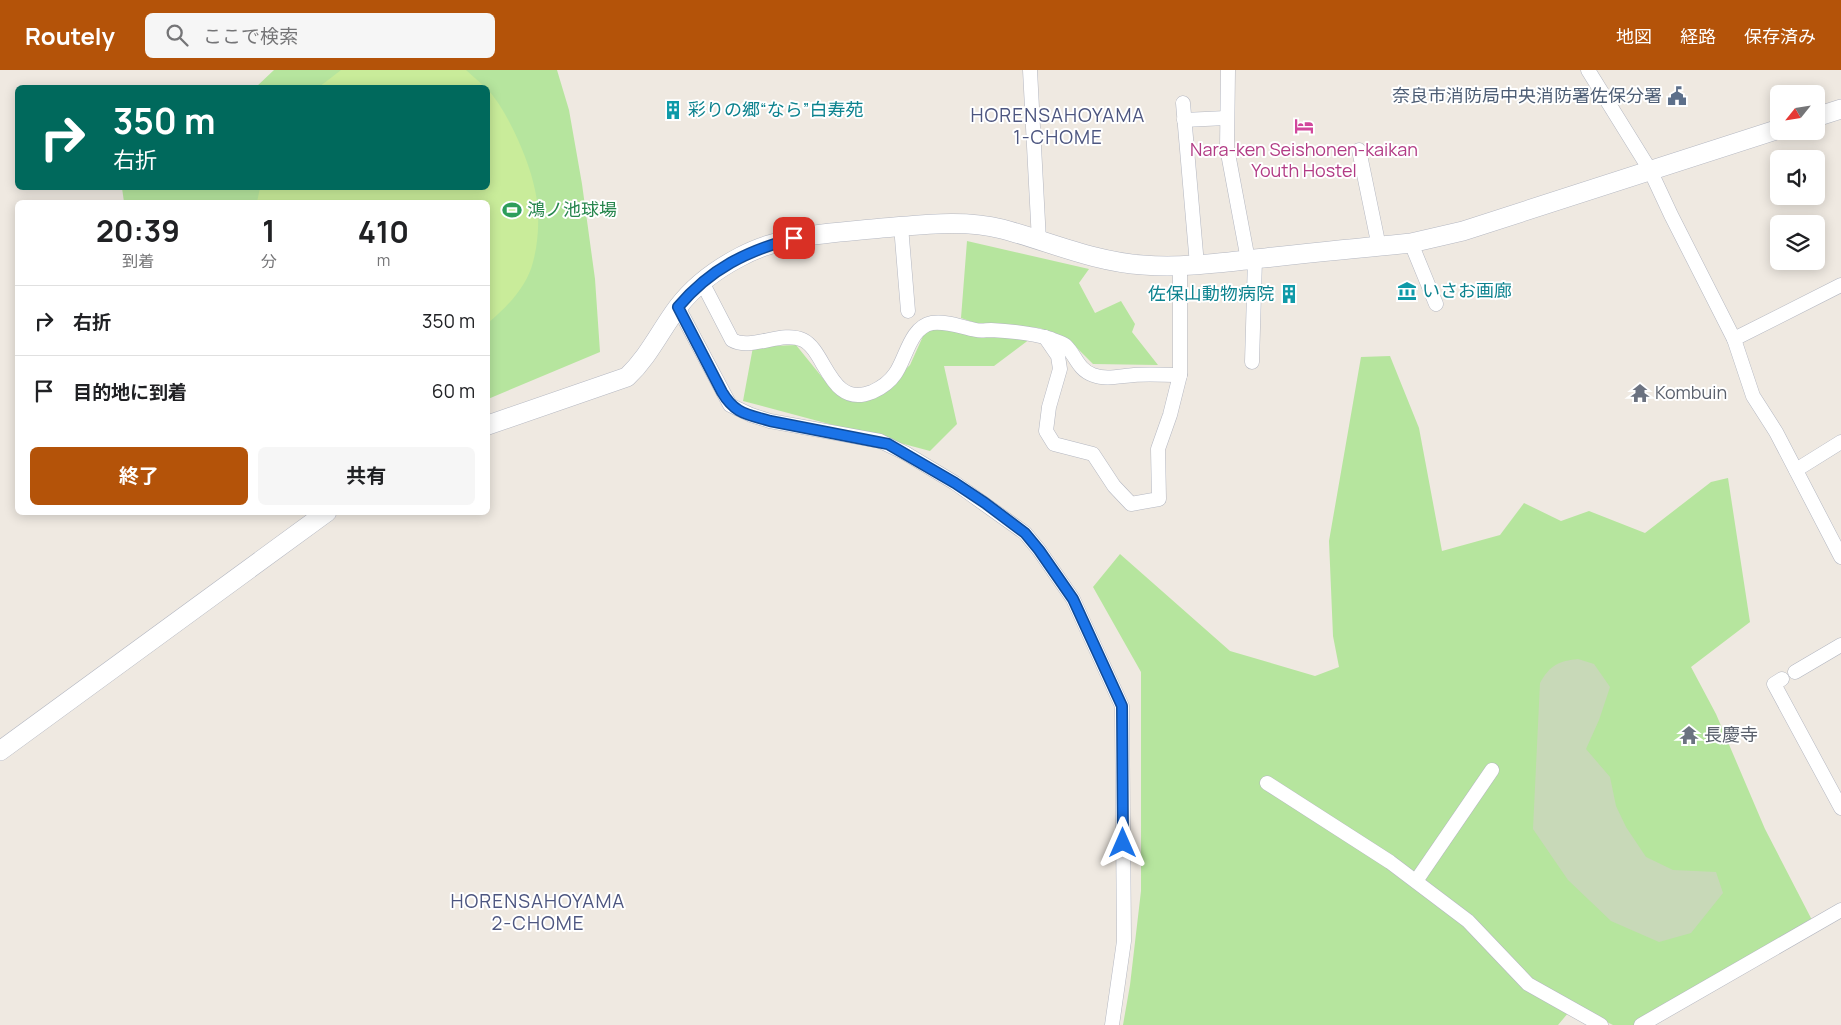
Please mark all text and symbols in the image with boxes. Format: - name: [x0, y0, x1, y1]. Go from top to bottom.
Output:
- search box: [145, 13, 495, 58]
- text: Routely: [25, 19, 115, 52]
- icon: search: [163, 21, 191, 49]
- text: ここで検索: [203, 23, 298, 49]
- text: 地図: [1616, 24, 1652, 48]
- text: 経路: [1680, 24, 1716, 48]
- text: 保存済み: [1744, 24, 1816, 48]
- place label: 奈良市消防局中央消防署佐保分署: [1392, 83, 1662, 107]
- public building icon: 奈良市消防局中央消防署佐保分署: [1666, 85, 1688, 107]
- north arrow: [1770, 85, 1825, 140]
- map controls: [1770, 85, 1825, 270]
- text: 350 m: [113, 97, 215, 145]
- place label: 彩りの郷“なら”白寿苑: [688, 97, 863, 121]
- building icon: 彩りの郷“なら”白寿苑: [662, 99, 684, 121]
- district label: HORENSAHOYAMA 1-CHOME: [971, 102, 1145, 150]
- icon: right: [30, 105, 95, 170]
- hotel icon: Nara-ken Seishonen-kaikan Youth Hostel: [1293, 115, 1315, 137]
- place label: Nara-ken Seishonen-kaikan Youth Hostel: [1190, 137, 1418, 182]
- text: 右折: [113, 145, 157, 175]
- button: sound: [1770, 150, 1825, 205]
- place label: 鴻ノ池球場: [527, 197, 617, 221]
- sports icon: 鴻ノ池球場: [501, 199, 523, 221]
- text: 20:39: [96, 210, 180, 251]
- text: 1: [262, 210, 275, 251]
- text: 410: [358, 211, 409, 252]
- button: layers: [1770, 215, 1825, 270]
- pin: [773, 217, 815, 259]
- icon: arrive: [780, 224, 808, 252]
- text: m: [377, 249, 390, 271]
- text: 到着: [122, 250, 154, 272]
- text: 分: [261, 250, 277, 272]
- place label: いさお画廊: [1422, 278, 1512, 302]
- museum icon: いさお画廊: [1396, 280, 1418, 302]
- place label: 佐保山動物病院: [1148, 281, 1274, 305]
- building icon: 佐保山動物病院: [1278, 283, 1300, 305]
- icon: right: [30, 307, 58, 335]
- text: 350 m: [422, 308, 475, 334]
- text: 右折: [73, 309, 111, 335]
- icon: arrive: [30, 377, 58, 405]
- text: 60 m: [432, 378, 475, 404]
- text: 目的地に到着: [73, 379, 187, 405]
- place label: Kombuin: [1655, 380, 1727, 404]
- temple icon: Kombuin: [1629, 382, 1651, 404]
- button: 終了: [30, 447, 248, 505]
- button: 共有: [258, 447, 475, 505]
- place label: 長慶寺: [1704, 722, 1758, 746]
- temple icon: 長慶寺: [1678, 724, 1700, 746]
- position arrow: [1096, 816, 1148, 868]
- district label: HORENSAHOYAMA 2-CHOME: [451, 888, 625, 936]

